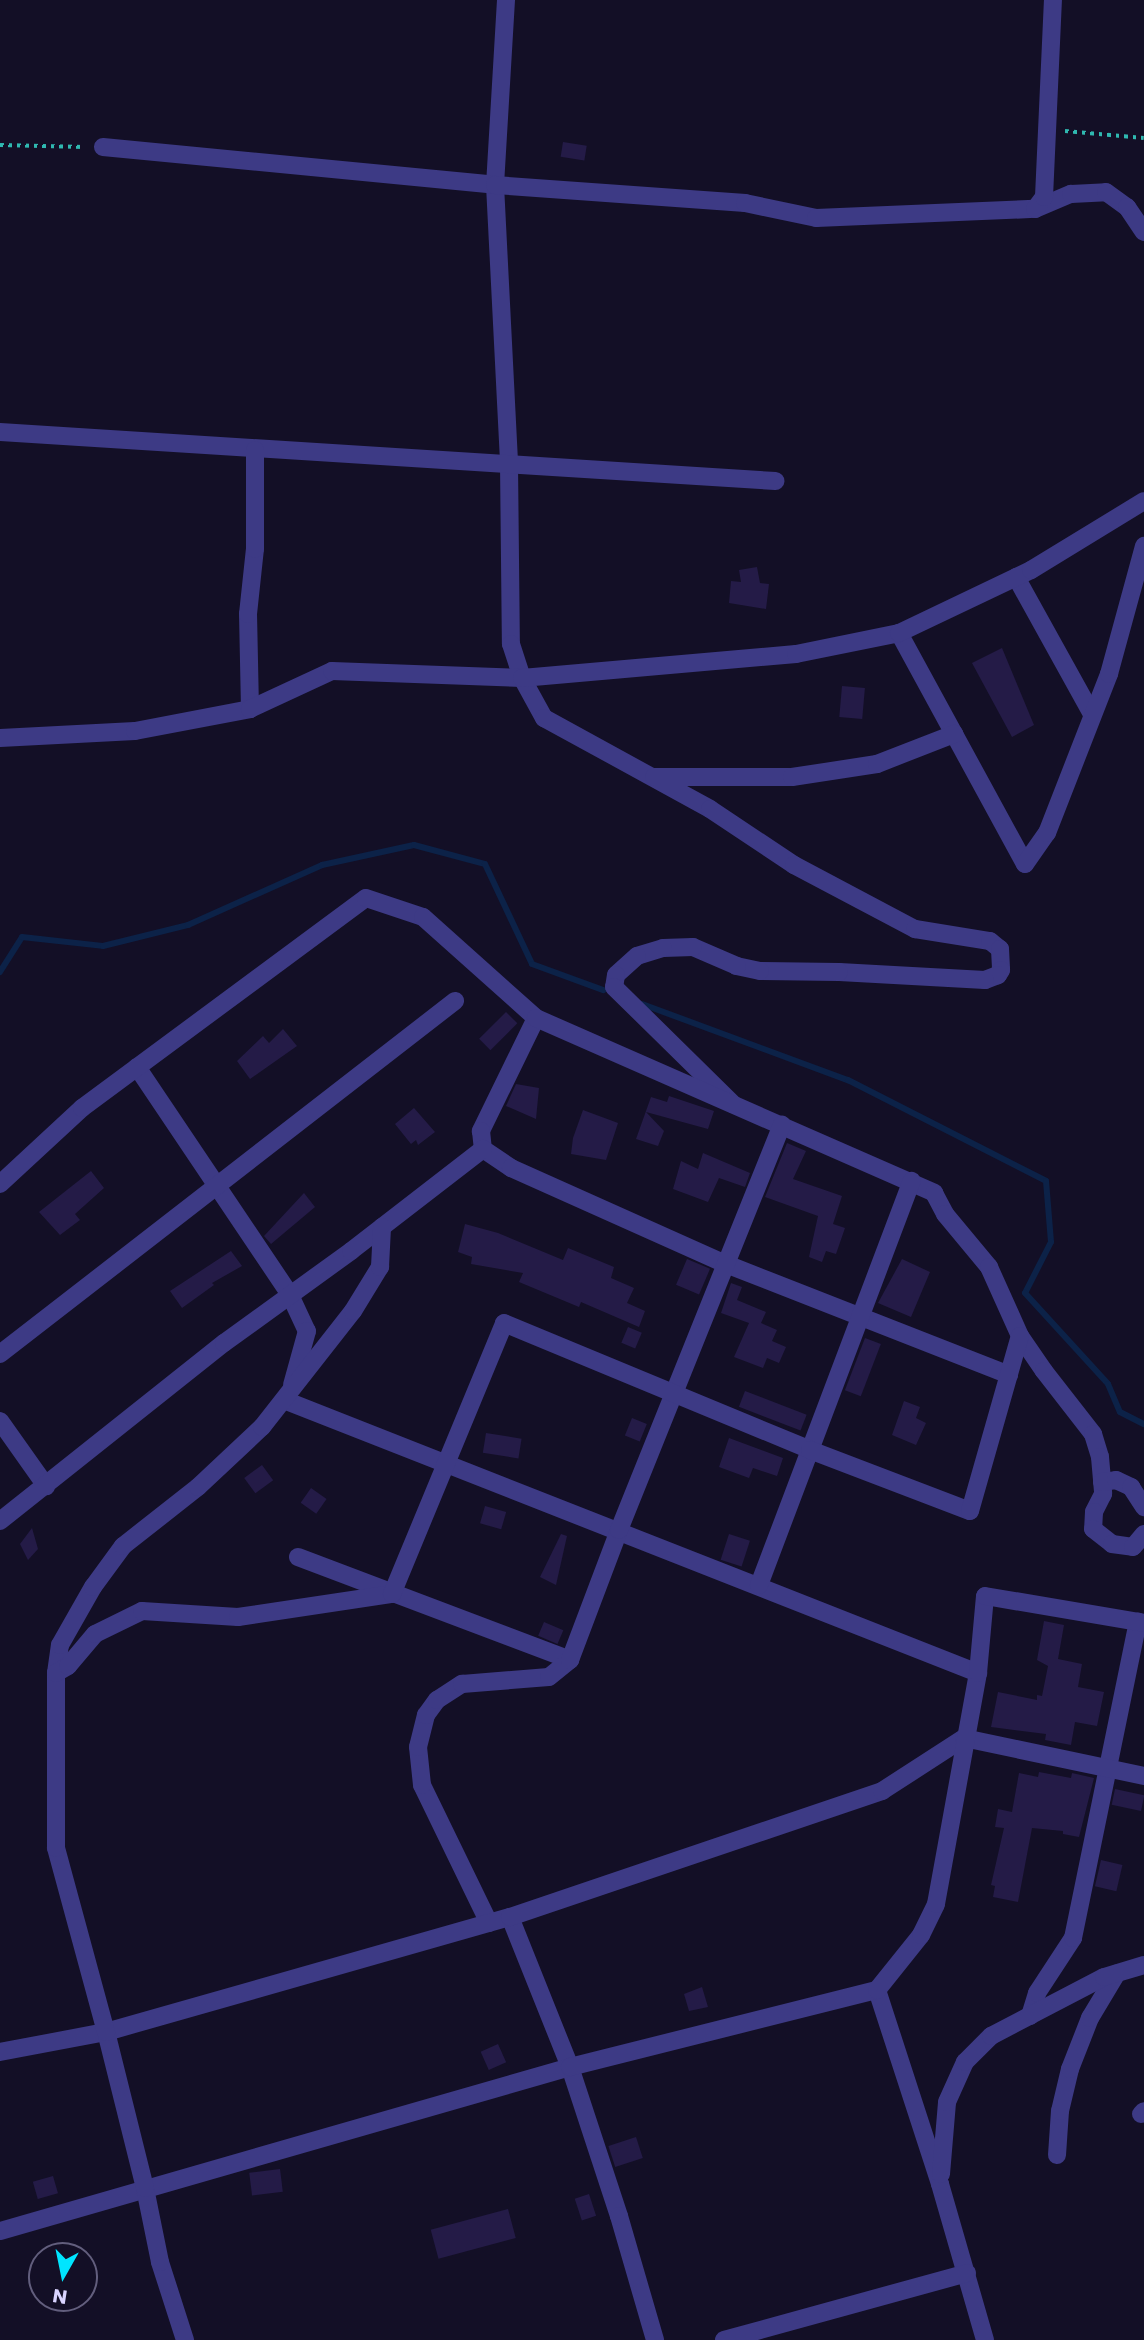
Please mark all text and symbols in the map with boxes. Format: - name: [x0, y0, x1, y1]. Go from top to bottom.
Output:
- north arrow: [28, 2242, 98, 2312]
- text: N: [51, 2282, 69, 2311]

